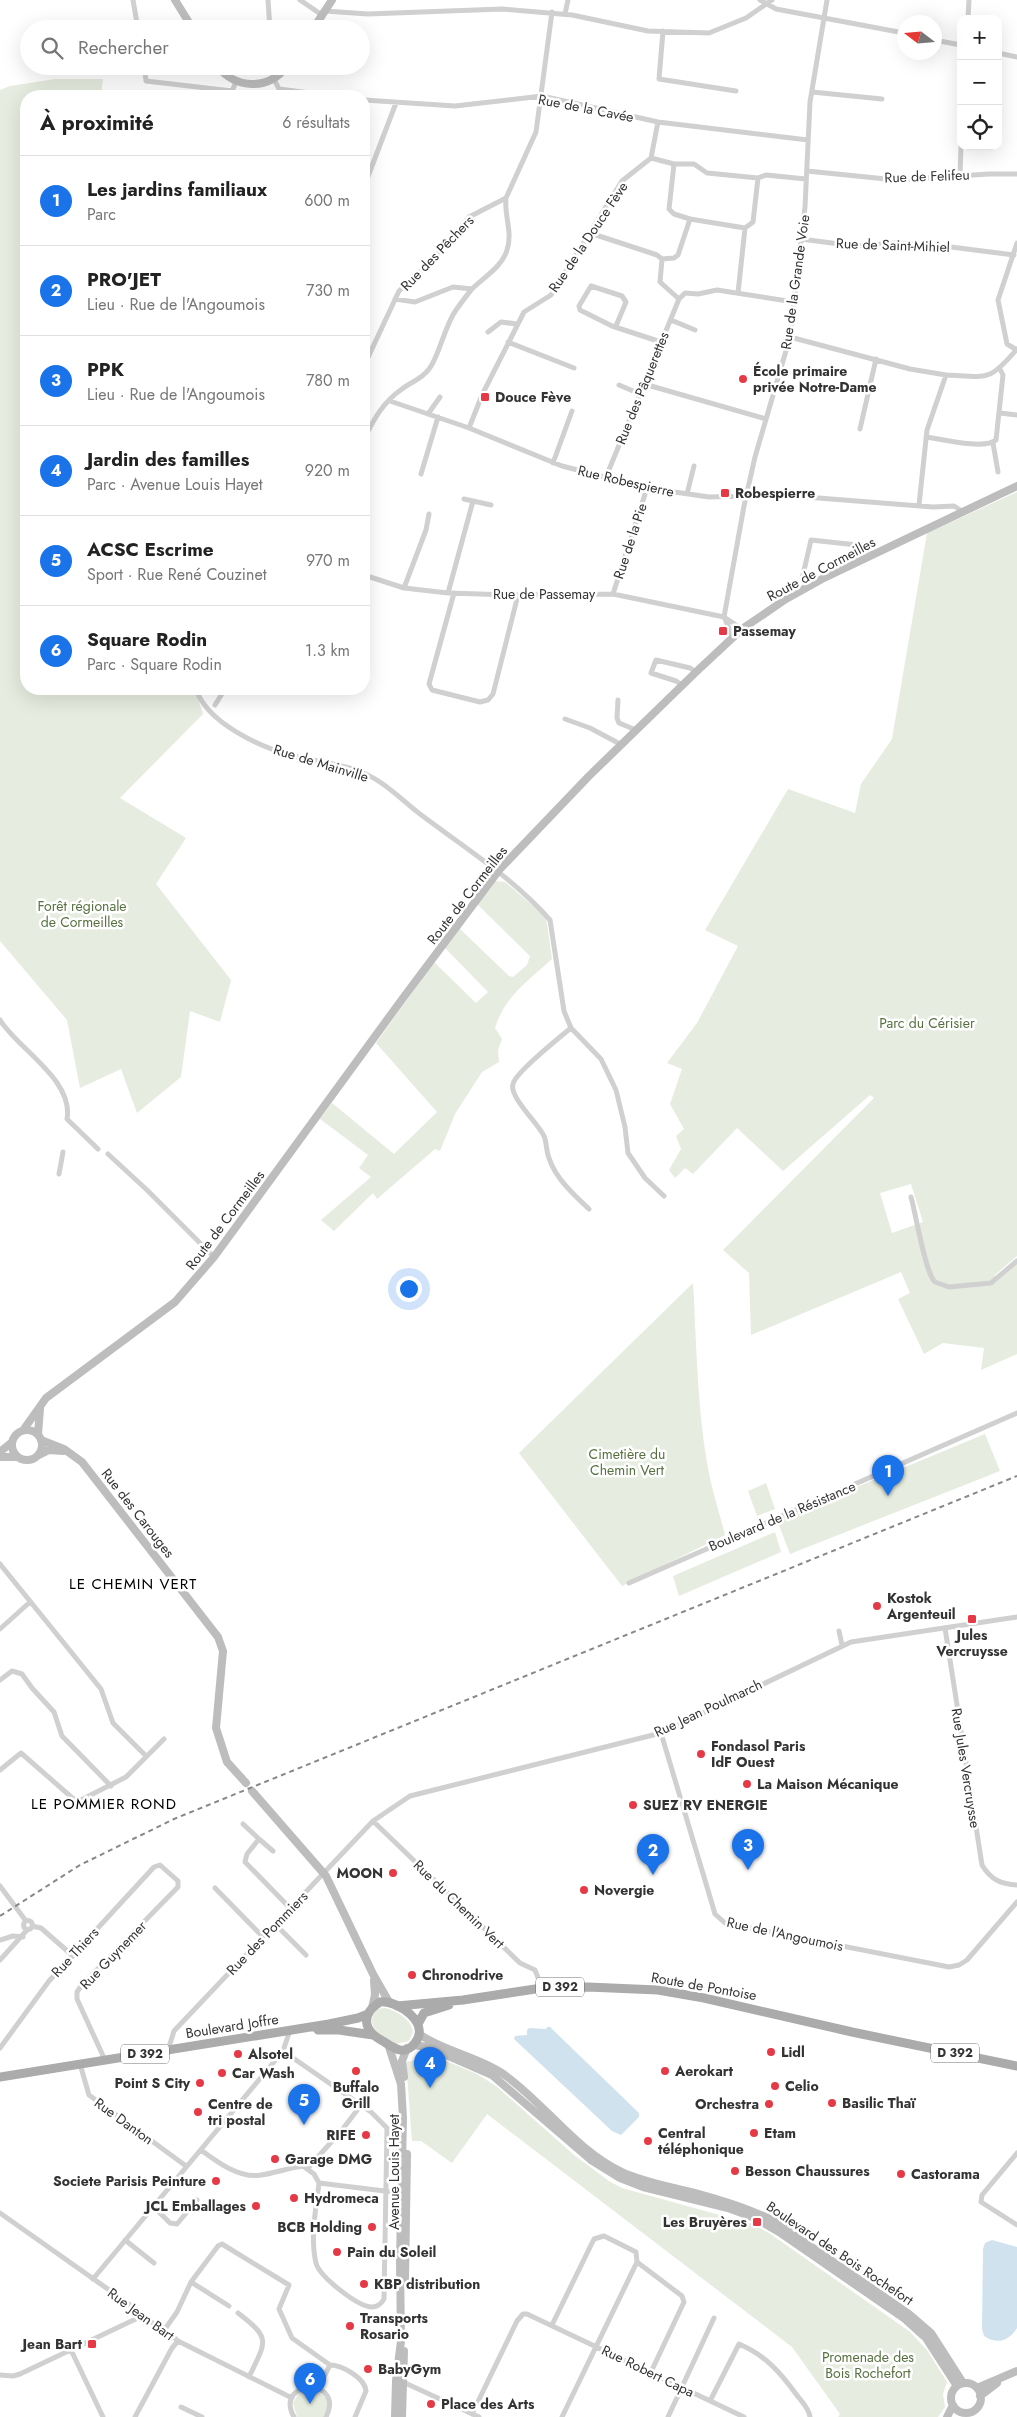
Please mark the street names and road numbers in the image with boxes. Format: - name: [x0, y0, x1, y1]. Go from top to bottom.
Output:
- street label: Rue de la Cavée: [537, 89, 635, 127]
- street label: Rue de Felifeu: [884, 165, 970, 187]
- street label: Rue de la Douce Fève: [543, 178, 633, 296]
- street label: Rue des Pêchers: [396, 211, 478, 295]
- street label: Rue de la Grande Voie: [776, 213, 814, 351]
- street label: Rue de Saint-Mihiel: [836, 233, 950, 257]
- street label: Rue des Pâquerettes: [610, 328, 674, 447]
- street label: Rue Robespierre: [576, 460, 676, 502]
- street label: Rue de la Pie: [608, 500, 652, 582]
- street label: Route de Cormeilles: [763, 532, 879, 606]
- street label: Rue de Passemay: [493, 584, 596, 604]
- street label: Rue de Mainville: [271, 739, 371, 787]
- street label: Route de Cormeilles: [422, 841, 512, 948]
- street label: Route de Cormeilles: [181, 1166, 269, 1274]
- street label: Rue des Carouges: [97, 1464, 179, 1562]
- street label: Boulevard de la Résistance: [705, 1476, 859, 1556]
- street label: Rue Jean Poulmarch: [651, 1674, 765, 1742]
- street label: Rue Jules Vercruysse: [947, 1707, 985, 1829]
- street label: Rue du Chemin Vert: [409, 1855, 510, 1953]
- street label: Rue des Pommiers: [222, 1886, 313, 1979]
- street label: Rue de l'Angoumois: [725, 1912, 845, 1956]
- street label: Rue Guynemer: [75, 1916, 151, 1994]
- street label: Rue Thiers: [47, 1922, 104, 1981]
- street label: Route de Pontoise: [650, 1967, 758, 2005]
- road number: D 392: [536, 1978, 584, 1996]
- street label: Boulevard Joffre: [184, 2009, 280, 2043]
- road number: D 392: [931, 2044, 979, 2062]
- road number: D 392: [121, 2045, 169, 2064]
- street label: Rue Danton: [90, 2093, 158, 2149]
- street label: Avenue Louis Hayet: [384, 2113, 404, 2230]
- street label: Boulevard des Bois Rochefort: [763, 2196, 918, 2310]
- street label: Rue Jean Bart: [104, 2283, 179, 2345]
- street label: Rue Robert Capa: [598, 2340, 698, 2402]

